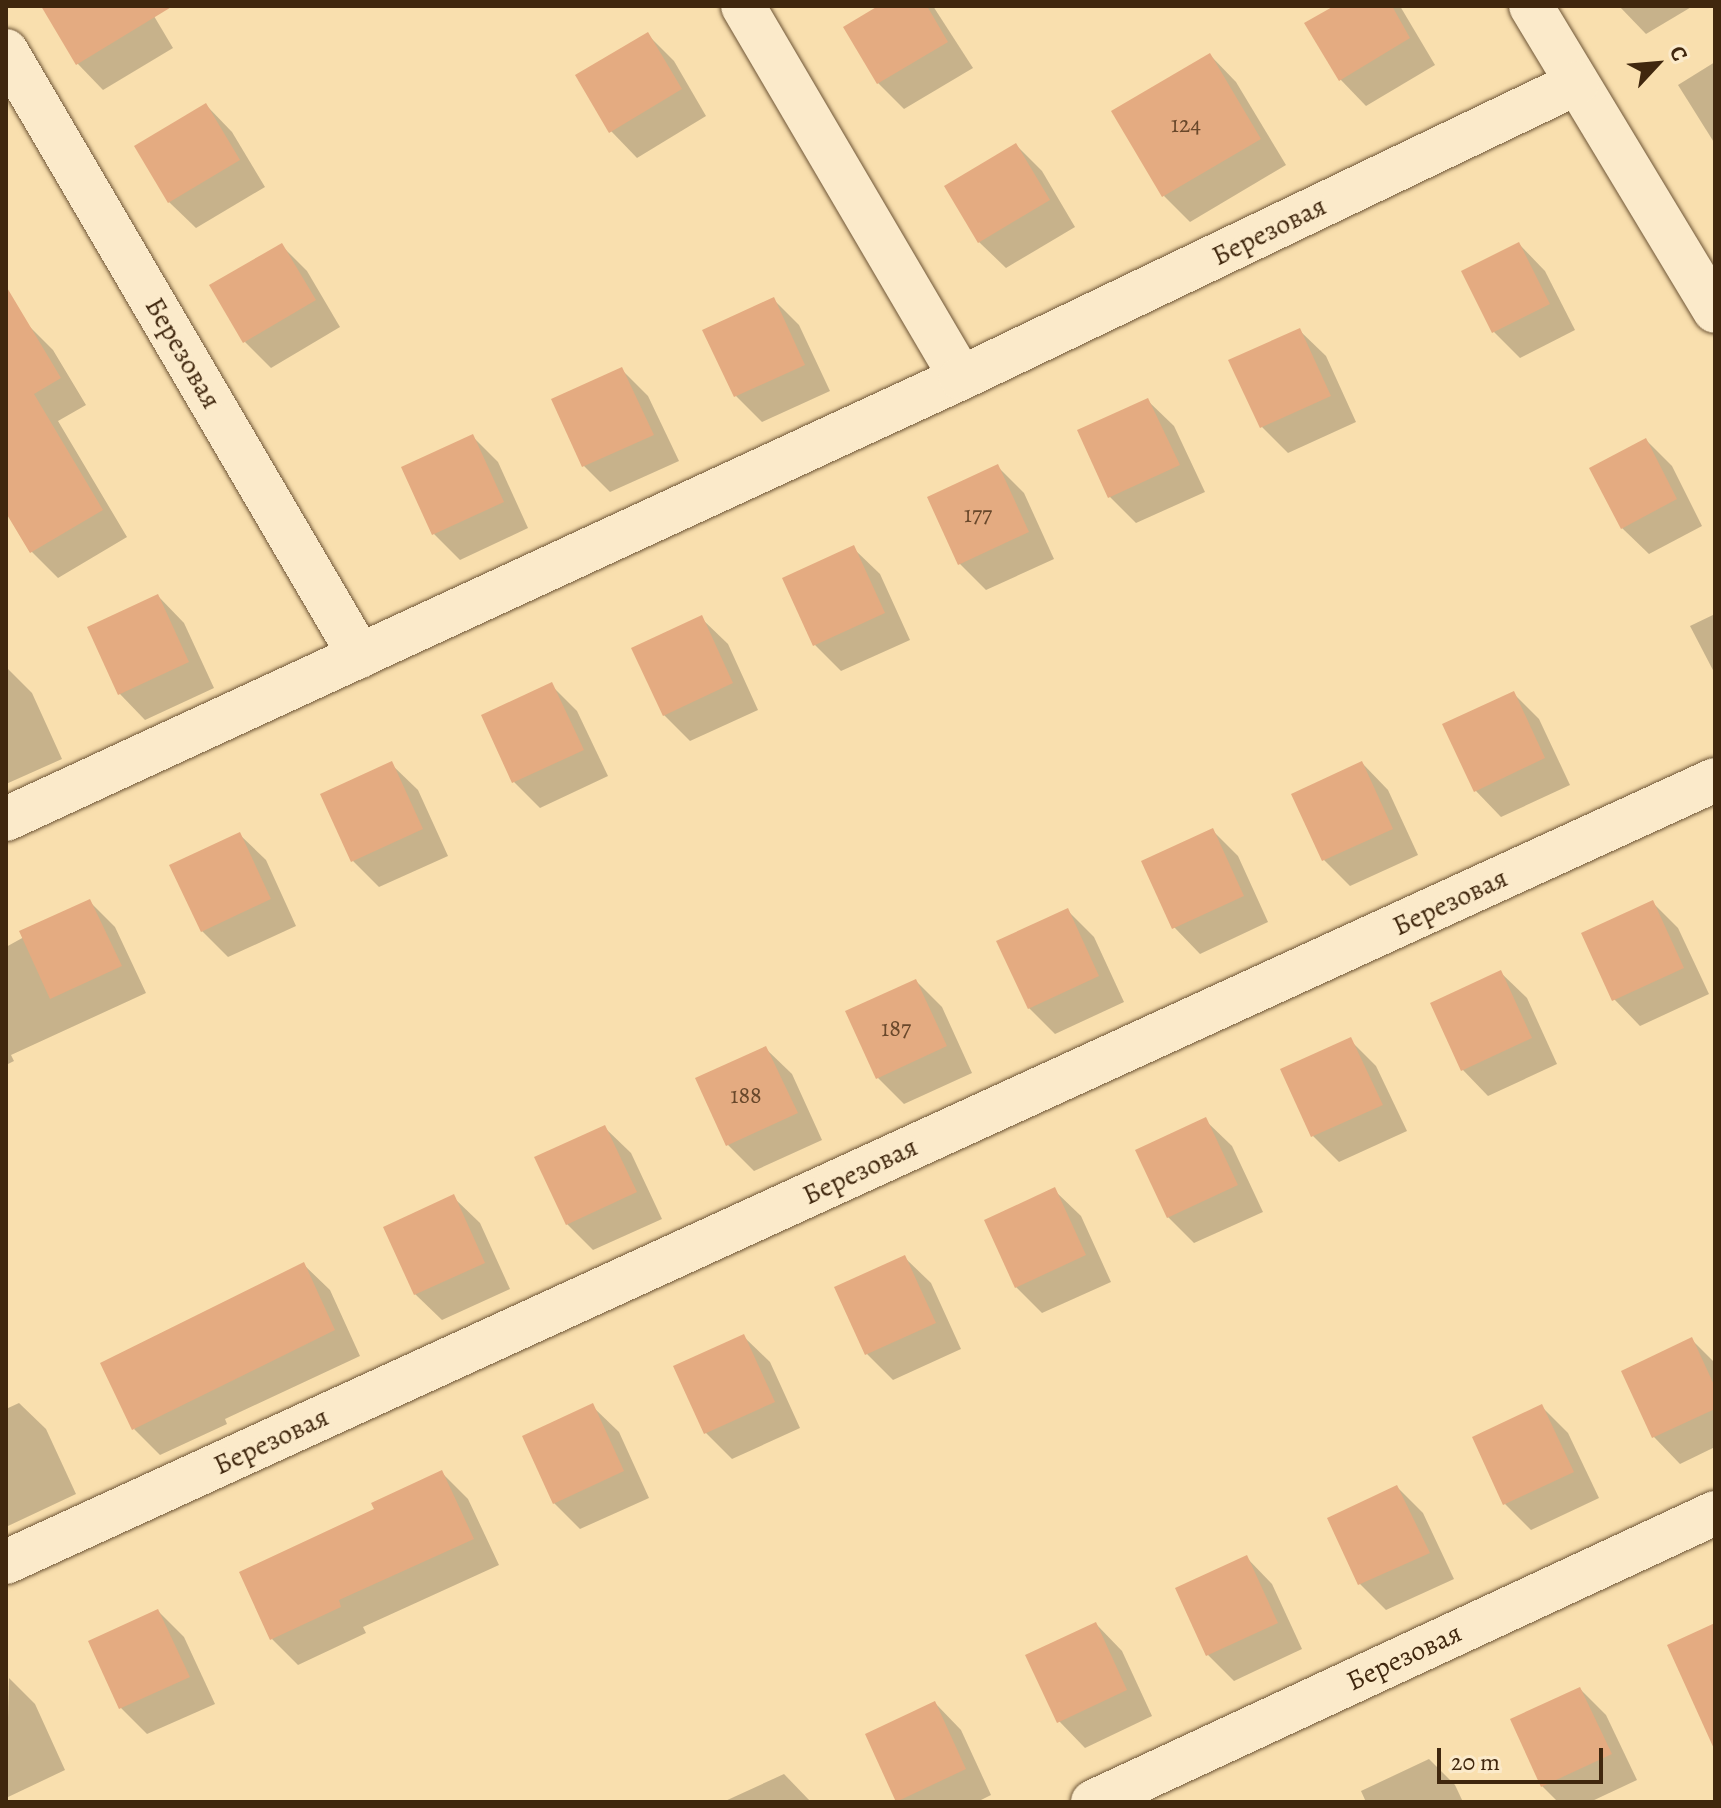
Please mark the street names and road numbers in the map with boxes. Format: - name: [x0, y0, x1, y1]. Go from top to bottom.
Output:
- street label: Березовая: [1206, 189, 1332, 273]
- street label: Березовая: [138, 291, 228, 415]
- street label: Березовая: [1387, 861, 1513, 943]
- street label: Березовая: [797, 1130, 923, 1212]
- street label: Березовая: [208, 1400, 334, 1482]
- street label: Березовая: [1341, 1616, 1467, 1698]

